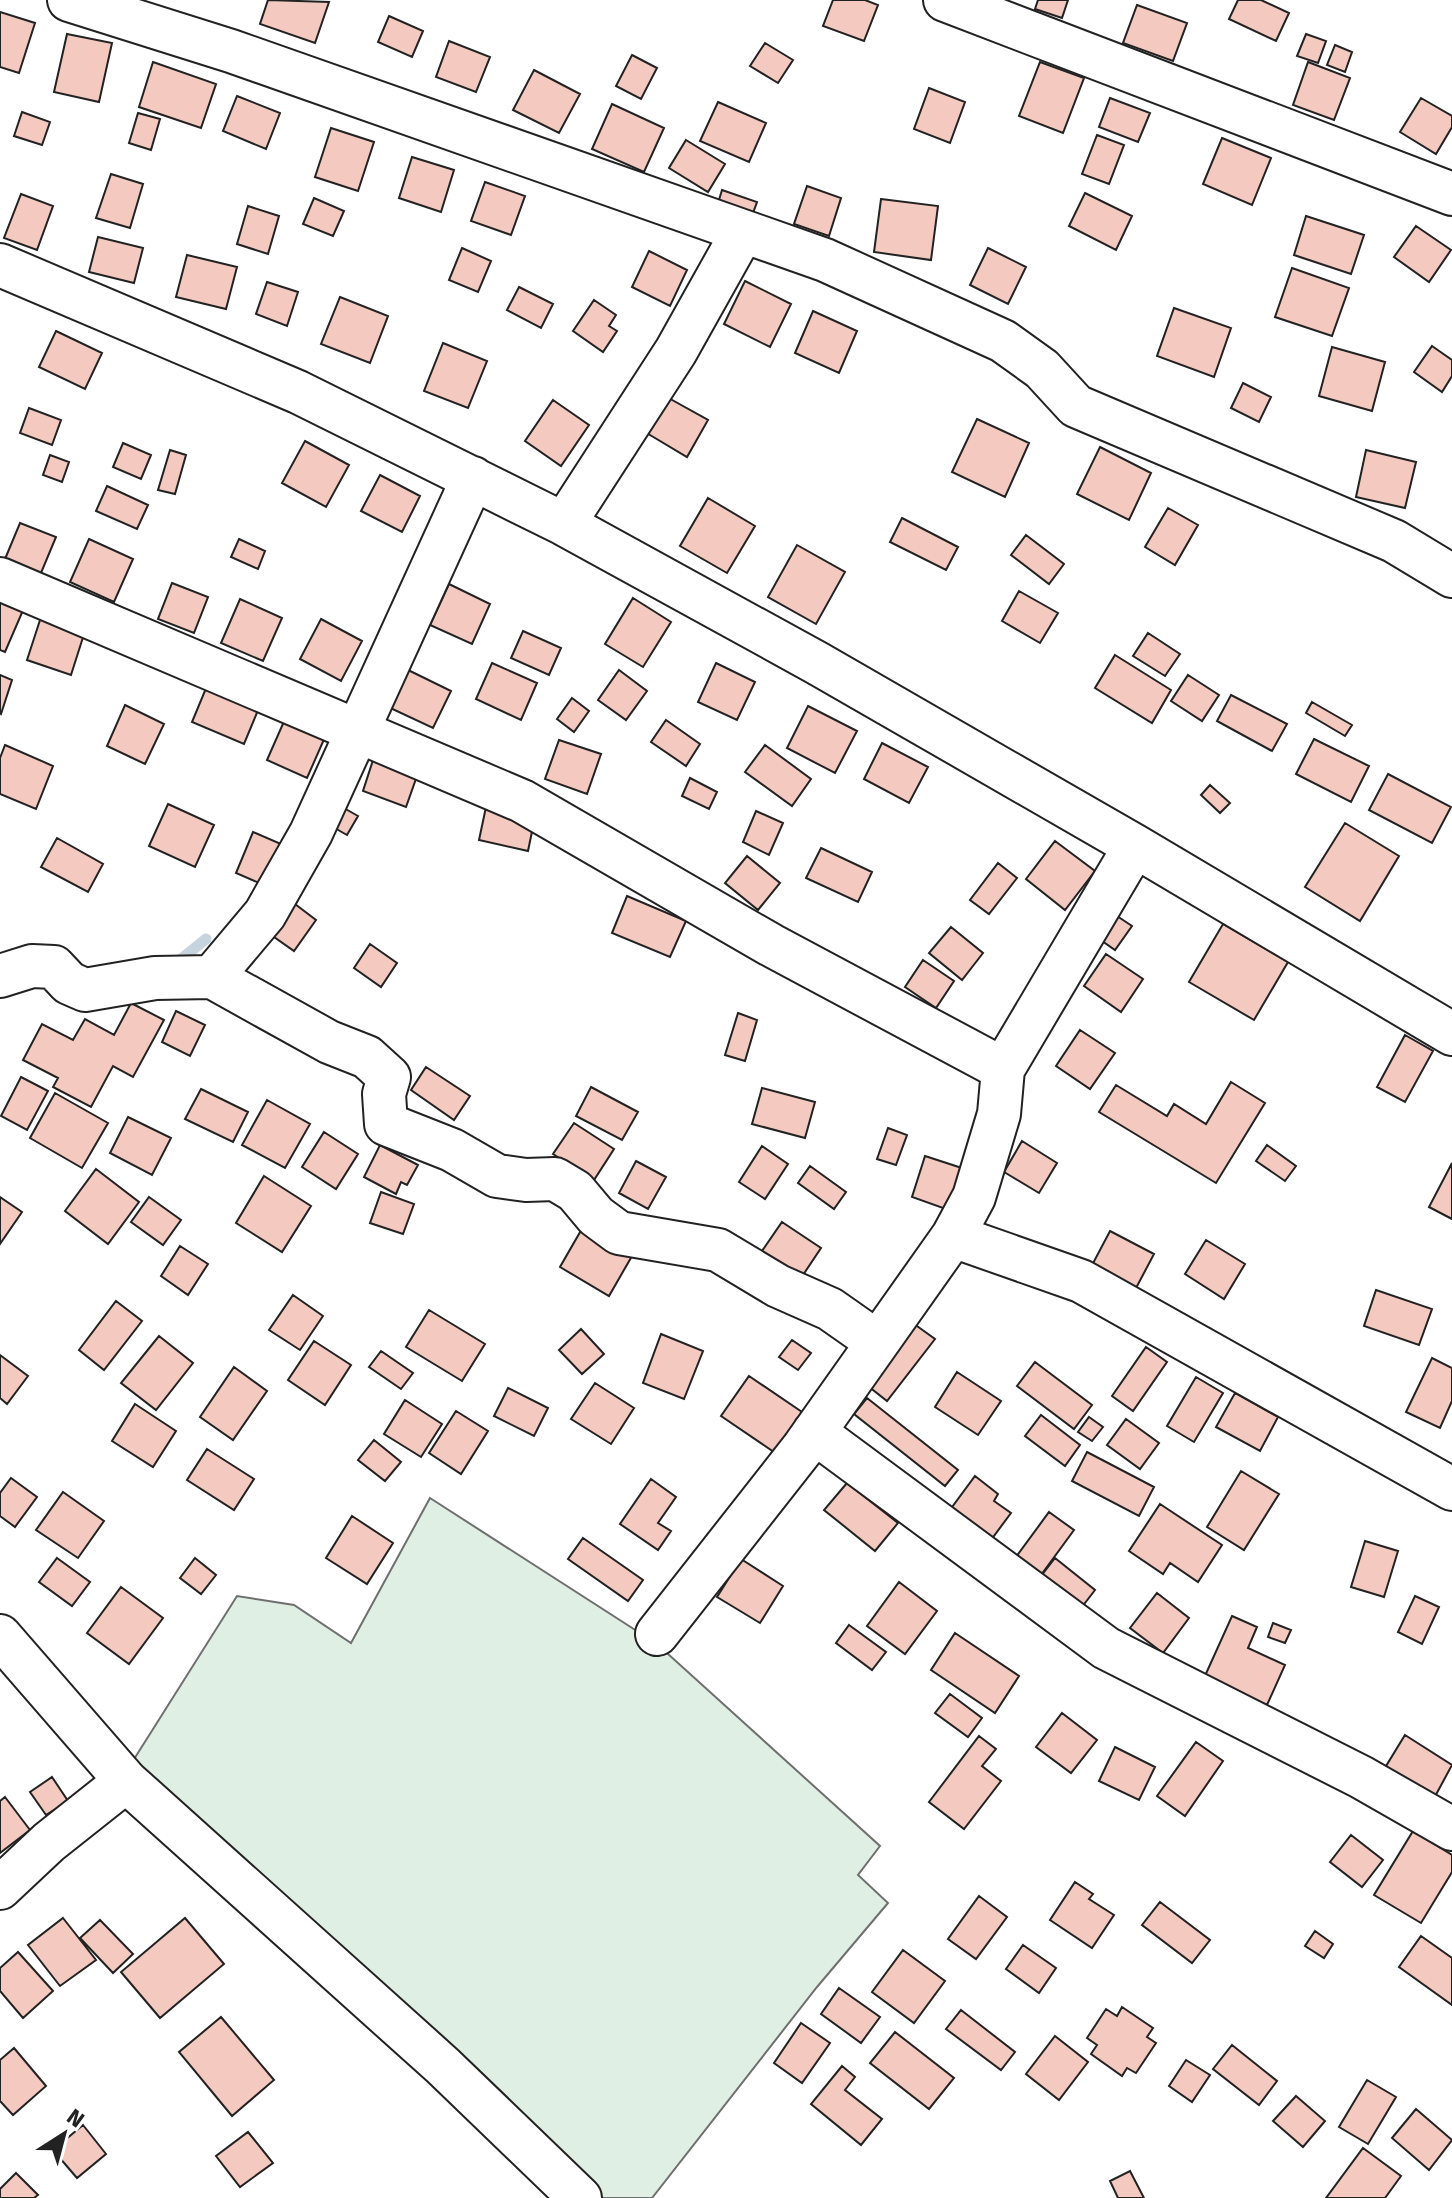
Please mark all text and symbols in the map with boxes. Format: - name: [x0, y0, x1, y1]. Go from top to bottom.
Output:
- north arrow: [24, 2094, 104, 2174]
- text: N: [62, 2103, 89, 2133]

